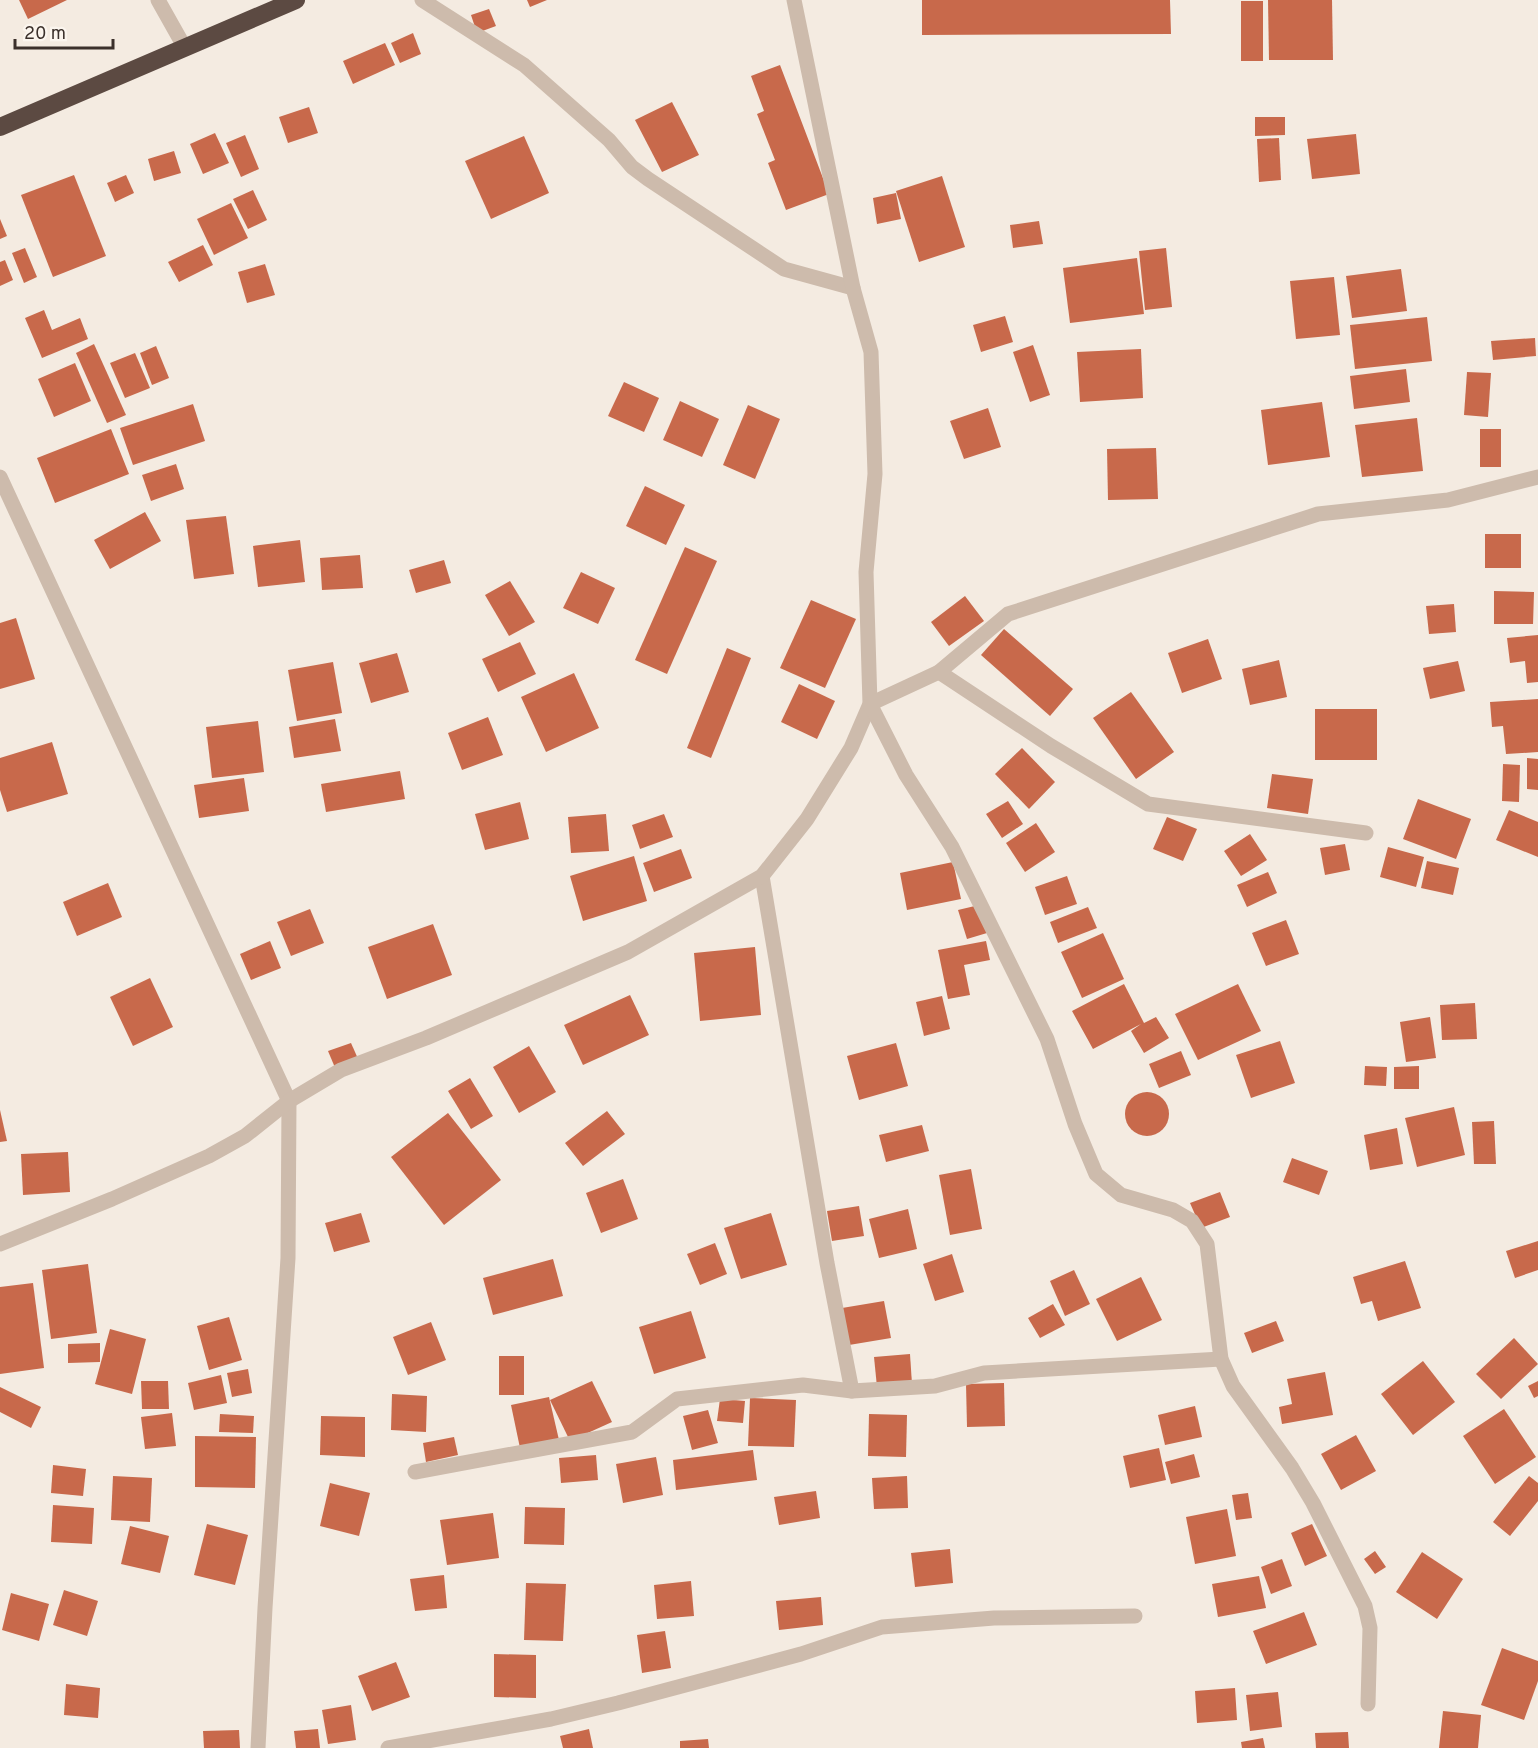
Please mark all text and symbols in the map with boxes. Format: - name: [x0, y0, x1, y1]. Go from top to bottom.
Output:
- scale bar: [15, 12, 112, 50]
- text: 20 m: [24, 23, 66, 46]

